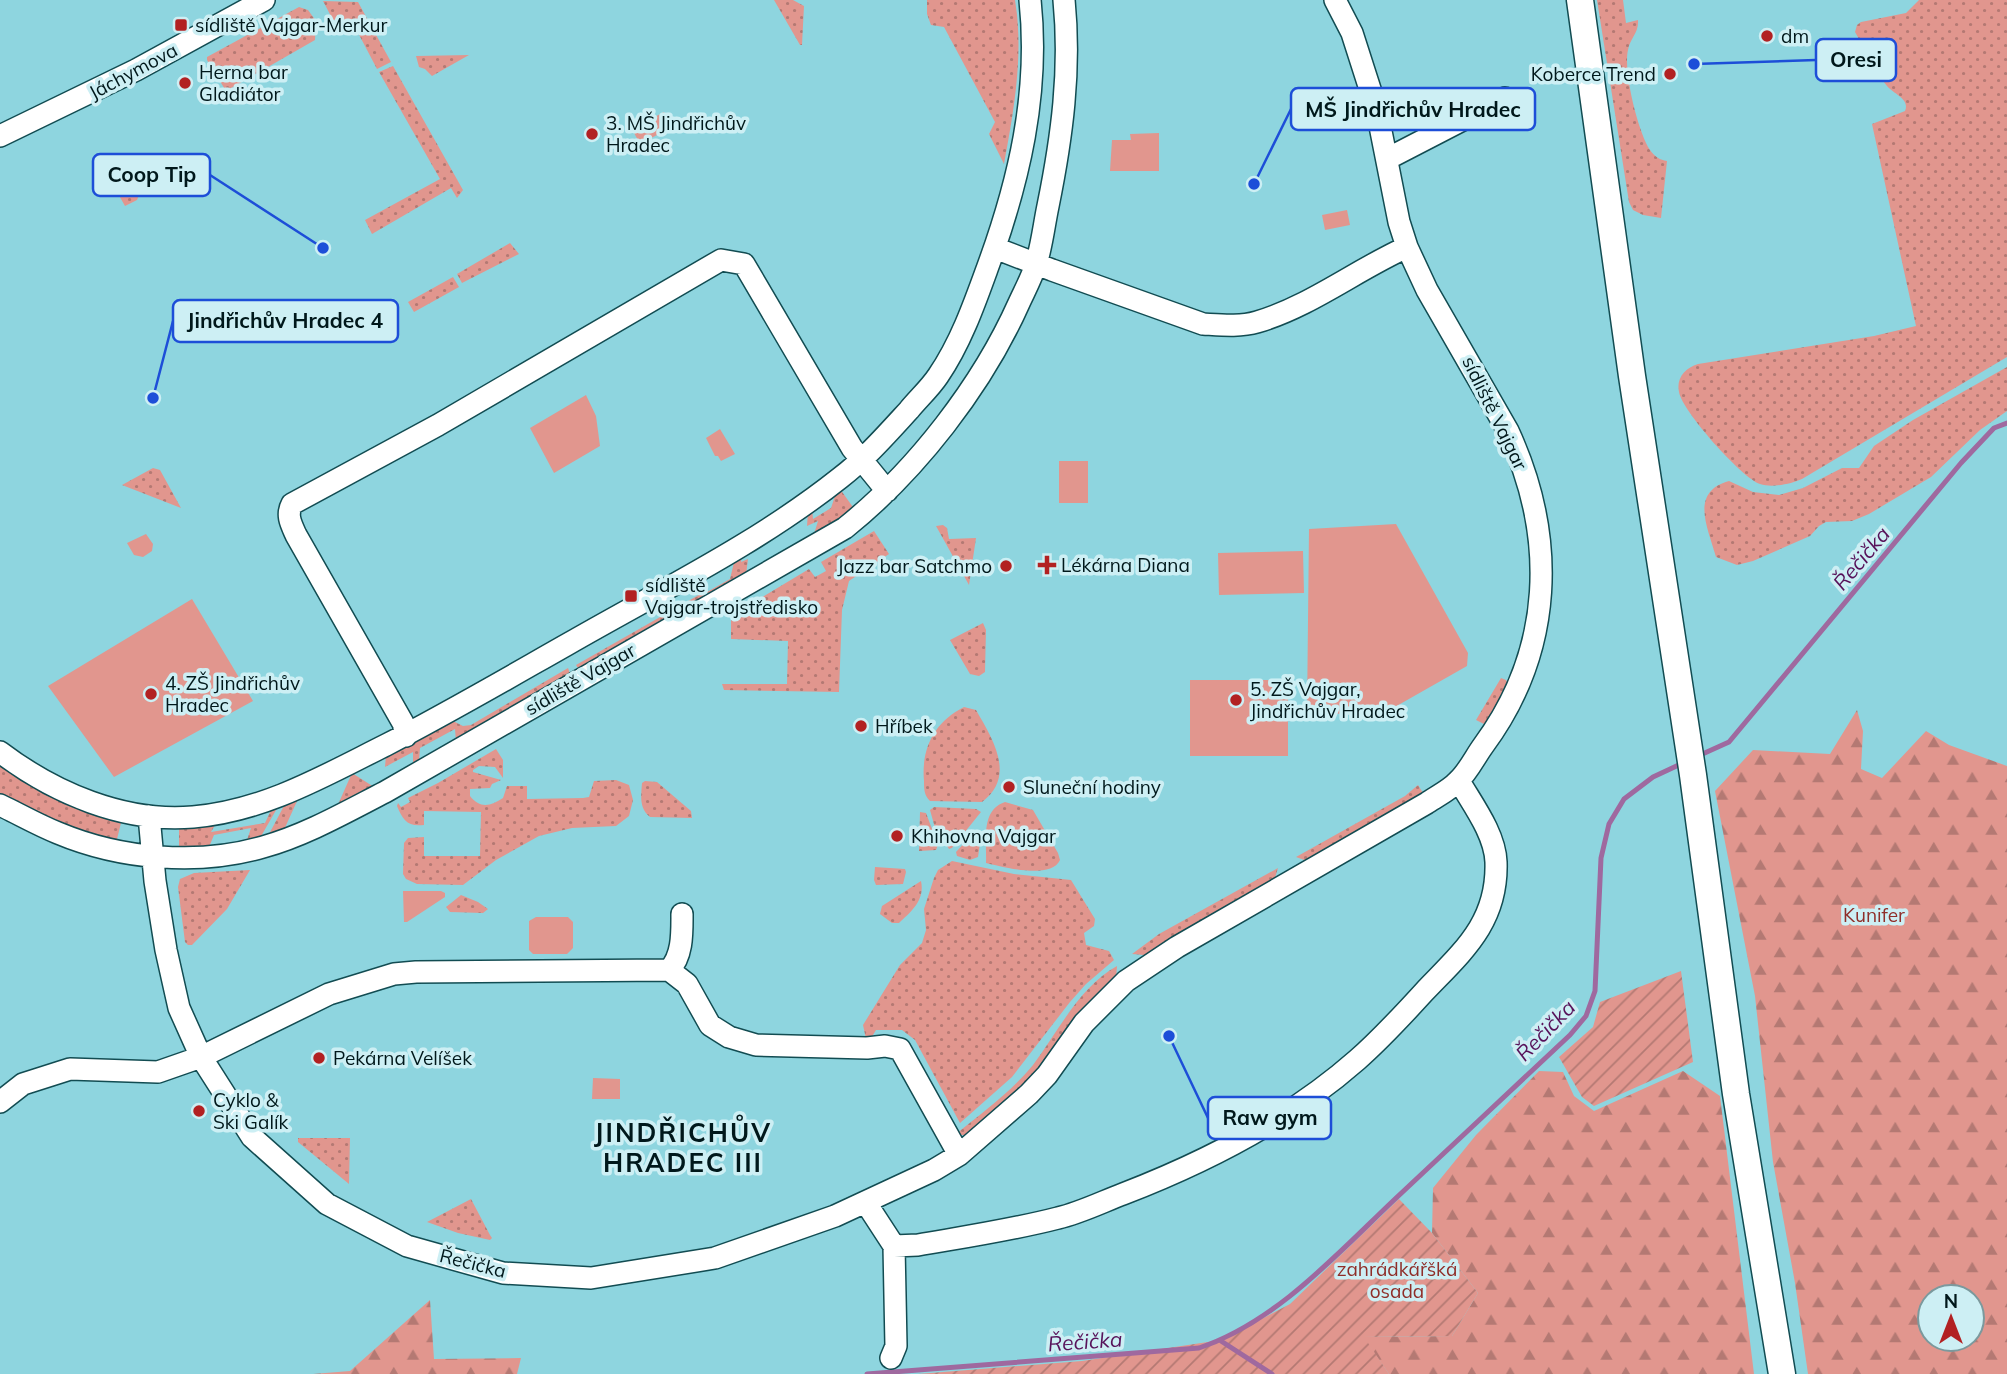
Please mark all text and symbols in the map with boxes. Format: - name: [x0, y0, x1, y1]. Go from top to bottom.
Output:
- place label: sídliště Vajgar-Merkur: [195, 13, 387, 37]
- marker: sídliště Vajgar-Merkur: [173, 17, 189, 33]
- place label: dm: [1781, 24, 1809, 48]
- marker: dm: [1759, 28, 1775, 44]
- street label: Jáchymova: [85, 38, 181, 104]
- callout: Oresi: [1816, 39, 1896, 81]
- text: Oresi: [1830, 46, 1882, 72]
- place label: Herna bar Gladiátor: [199, 60, 288, 106]
- place label: Koberce Trend: [1531, 62, 1656, 86]
- marker: Koberce Trend: [1662, 66, 1678, 82]
- marker: Herna bar Gladiátor: [177, 75, 193, 91]
- callout: MŠ Jindřichův Hradec: [1291, 88, 1535, 130]
- text: MŠ Jindřichův Hradec: [1305, 96, 1521, 122]
- place label: 3. MŠ Jindřichův Hradec: [606, 111, 746, 157]
- marker: 3. MŠ Jindřichův Hradec: [584, 126, 600, 142]
- callout: Coop Tip: [93, 154, 210, 196]
- text: Coop Tip: [108, 161, 196, 187]
- callout: Jindřichův Hradec 4: [173, 300, 398, 342]
- text: Jindřichův Hradec 4: [187, 307, 384, 333]
- street label: sídliště Vajgar: [1457, 352, 1533, 474]
- water label: Řečička: [1827, 521, 1895, 595]
- place label: Lékárna Diana: [1061, 553, 1190, 577]
- place label: Jazz bar Satchmo: [837, 554, 992, 578]
- marker: Lékárna Diana: [1039, 557, 1055, 573]
- marker: Jazz bar Satchmo: [998, 558, 1014, 574]
- place label: sídliště Vajgar-trojstředisko: [645, 573, 818, 619]
- marker: sídliště Vajgar-trojstředisko: [623, 588, 639, 604]
- street label: sídliště Vajgar: [521, 638, 640, 720]
- place label: 4. ZŠ Jindřichův Hradec: [165, 671, 300, 717]
- place label: 5. ZŠ Vajgar, Jindřichův Hradec: [1250, 677, 1405, 723]
- marker: 4. ZŠ Jindřichův Hradec: [143, 686, 159, 702]
- marker: 5. ZŠ Vajgar, Jindřichův Hradec: [1228, 692, 1244, 708]
- place label: Hříbek: [875, 714, 933, 738]
- marker: Hříbek: [853, 718, 869, 734]
- place label: Sluneční hodiny: [1023, 775, 1161, 799]
- marker: Sluneční hodiny: [1001, 779, 1017, 795]
- place label: Khihovna Vajgar: [911, 824, 1056, 848]
- marker: Khihovna Vajgar: [889, 828, 905, 844]
- park label: Kunifer: [1843, 903, 1905, 927]
- water label: Řečička: [1510, 994, 1580, 1066]
- place label: Pekárna Velíšek: [333, 1046, 472, 1070]
- marker: Pekárna Velíšek: [311, 1050, 327, 1066]
- place label: Cyklo & Ski Galík: [213, 1088, 289, 1134]
- callout: Raw gym: [1208, 1097, 1331, 1139]
- marker: Cyklo & Ski Galík: [191, 1103, 207, 1119]
- text: Raw gym: [1222, 1104, 1318, 1130]
- district label: JINDŘICHŮV HRADEC III: [594, 1114, 772, 1179]
- street label: Řečička: [437, 1243, 509, 1283]
- park label: zahrádkářšká osada: [1337, 1257, 1457, 1303]
- north arrow: [1916, 1283, 1986, 1353]
- text: N: [1944, 1289, 1958, 1313]
- water label: Řečička: [1047, 1325, 1123, 1357]

